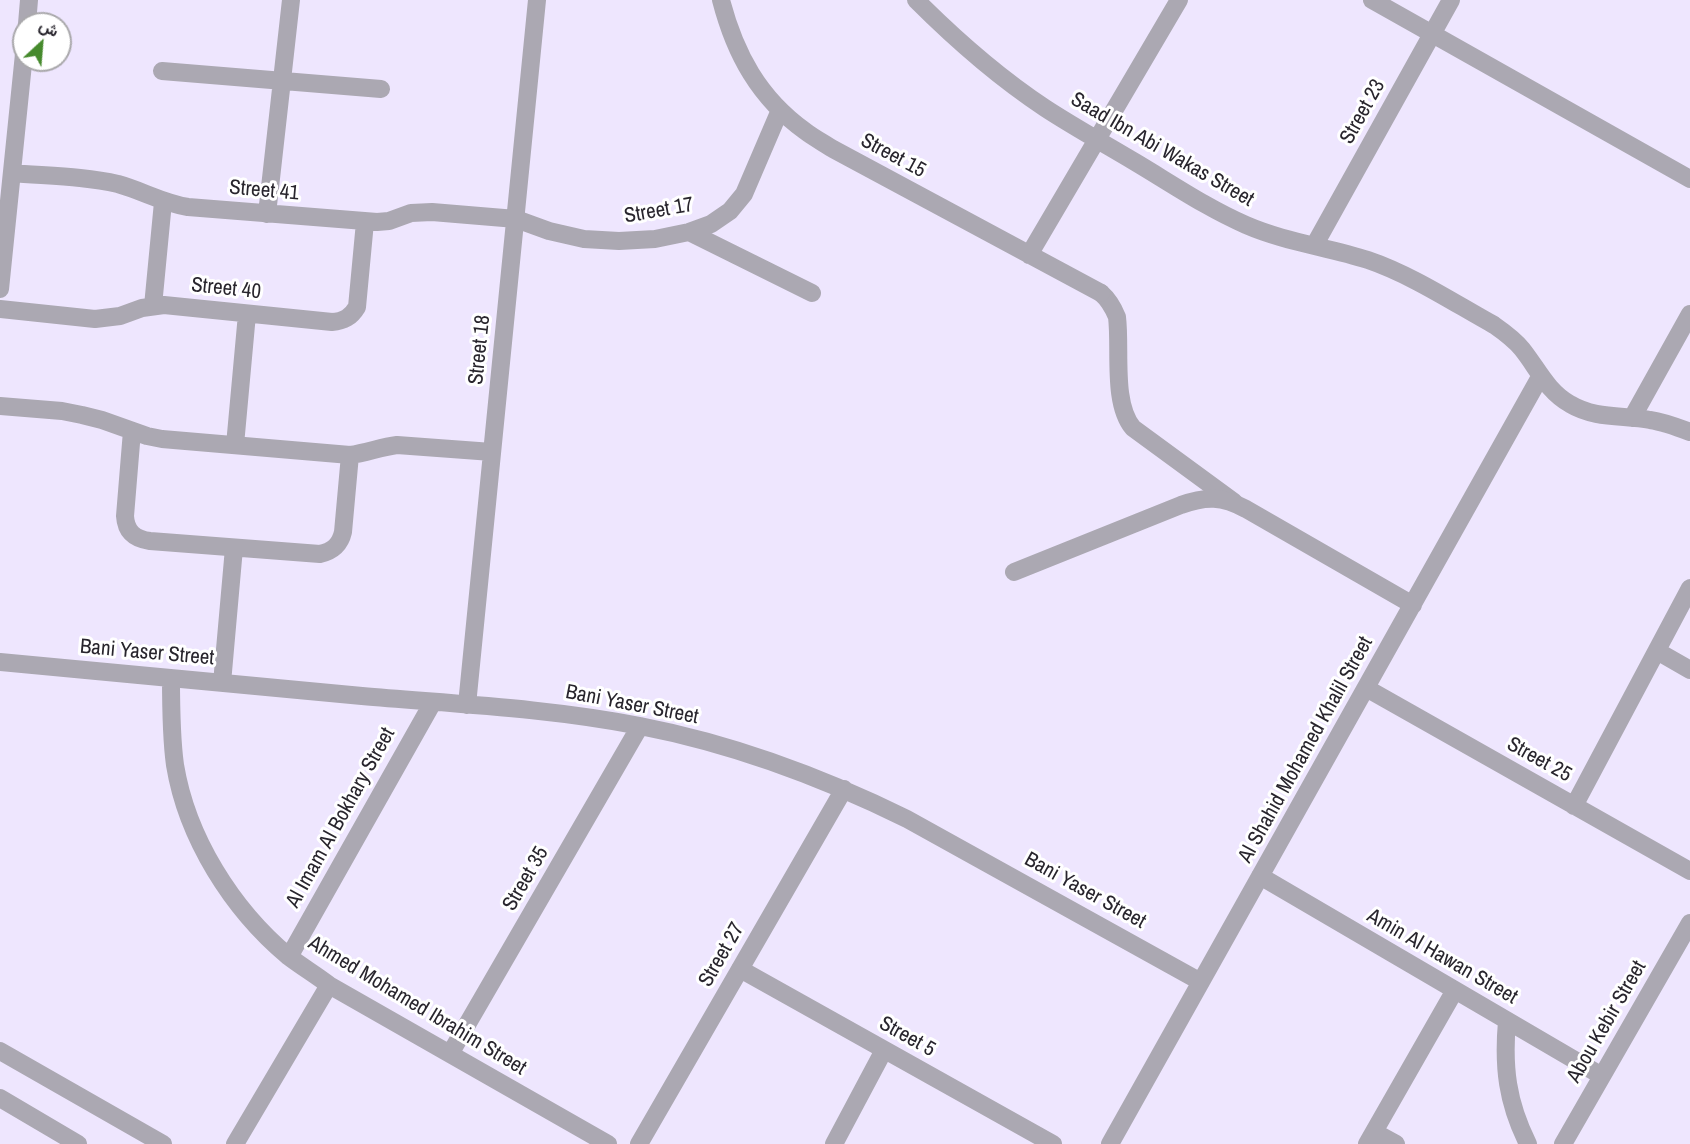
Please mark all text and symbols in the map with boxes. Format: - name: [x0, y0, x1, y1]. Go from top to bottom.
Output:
- north arrow: [12, 12, 72, 72]
- text: ش: [36, 14, 62, 42]
- street label: Street 23: [1335, 75, 1391, 149]
- street label: Saad Ibn Abi Wakas Street: [1066, 87, 1258, 213]
- street label: Street 15: [856, 128, 930, 184]
- street label: Street 41: [228, 175, 300, 207]
- street label: Street 17: [622, 193, 696, 229]
- street label: Street 40: [190, 273, 262, 305]
- street label: Street 18: [464, 314, 496, 386]
- street label: Al Shahid Mohamed Khalil Street: [1233, 633, 1379, 867]
- street label: Bani Yaser Street: [79, 635, 215, 671]
- street label: Bani Yaser Street: [563, 680, 701, 730]
- street label: Al Imam Al Bokhary Street: [281, 724, 401, 912]
- street label: Street 25: [1502, 732, 1576, 788]
- street label: Street 35: [498, 842, 554, 916]
- street label: Bani Yaser Street: [1020, 847, 1150, 935]
- street label: Amin Al Hawan Street: [1362, 904, 1522, 1010]
- street label: Street 27: [694, 918, 750, 992]
- street label: Ahmed Mohamed Ibrahim Street: [303, 931, 531, 1081]
- street label: Abou Kebir Street: [1562, 956, 1652, 1088]
- street label: Street 5: [875, 1011, 939, 1063]

